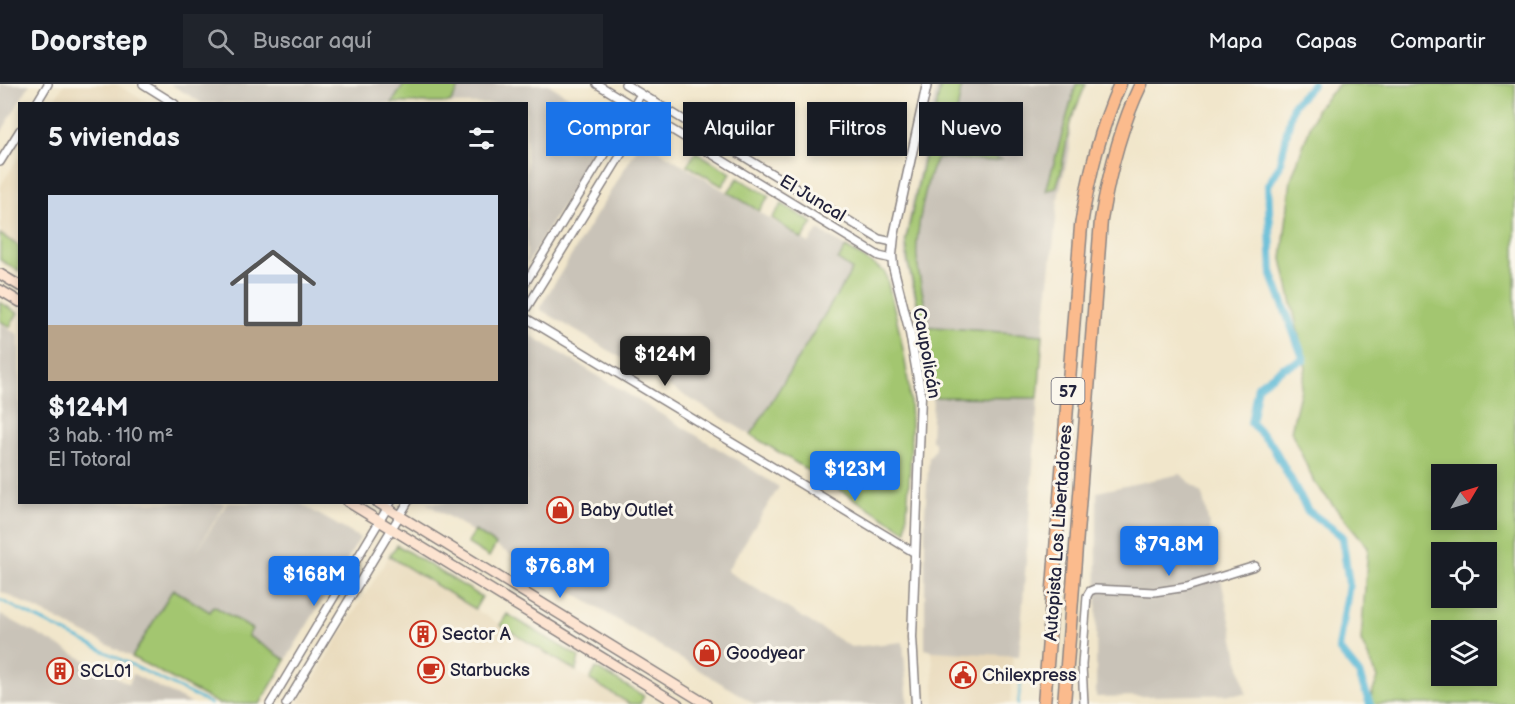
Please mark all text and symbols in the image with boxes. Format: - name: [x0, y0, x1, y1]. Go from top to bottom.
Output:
- search box: [183, 14, 603, 68]
- text: Doorstep: [30, 25, 147, 58]
- icon: search: [204, 25, 237, 58]
- text: Buscar aquí: [252, 28, 372, 55]
- text: Mapa: [1209, 29, 1263, 54]
- text: Capas: [1296, 29, 1357, 54]
- text: Compartir: [1390, 29, 1485, 54]
- chip: Comprar: [546, 102, 671, 156]
- chip: Alquilar: [683, 102, 795, 156]
- chip: Filtros: [807, 102, 907, 156]
- chip: Nuevo: [919, 102, 1023, 156]
- icon: filters: [465, 122, 498, 155]
- text: 5 viviendas: [48, 123, 180, 154]
- street label: El Juncal: [776, 171, 849, 226]
- icon: home: [219, 234, 327, 342]
- street label: Caupolicán: [908, 306, 945, 400]
- pin: $124M: [623, 336, 707, 387]
- text: $124M: [634, 343, 696, 367]
- road number: 57: [1052, 378, 1084, 404]
- text: $124M: [48, 393, 128, 424]
- text: 3 hab. · 110 m²: [48, 424, 173, 448]
- street label: Autopista Los Libertadores: [1040, 424, 1077, 642]
- text: El Totoral: [48, 448, 131, 472]
- pin: $123M: [813, 451, 897, 502]
- text: $123M: [824, 458, 886, 482]
- north arrow: [1431, 464, 1497, 530]
- map controls: [1431, 464, 1497, 686]
- shop icon: Baby Outlet: [545, 495, 575, 525]
- place label: Baby Outlet: [580, 500, 674, 521]
- pin: $79.8M: [1120, 526, 1218, 577]
- text: $79.8M: [1134, 533, 1204, 557]
- button: locate: [1431, 542, 1497, 608]
- pin: $76.8M: [511, 548, 609, 599]
- text: $76.8M: [525, 555, 595, 579]
- pin: $168M: [272, 556, 356, 607]
- text: $168M: [283, 563, 345, 587]
- building icon: Sector A: [408, 619, 438, 649]
- button: layers: [1431, 620, 1497, 686]
- place label: Sector A: [442, 624, 511, 645]
- shop icon: Goodyear: [692, 638, 722, 668]
- place label: Goodyear: [726, 643, 805, 664]
- cafe icon: Starbucks: [416, 655, 446, 685]
- building icon: SCL01: [45, 656, 75, 686]
- place label: Starbucks: [450, 660, 530, 681]
- public building icon: Chilexpress: [948, 660, 978, 690]
- place label: SCL01: [80, 661, 132, 682]
- place label: Chilexpress: [982, 665, 1077, 686]

